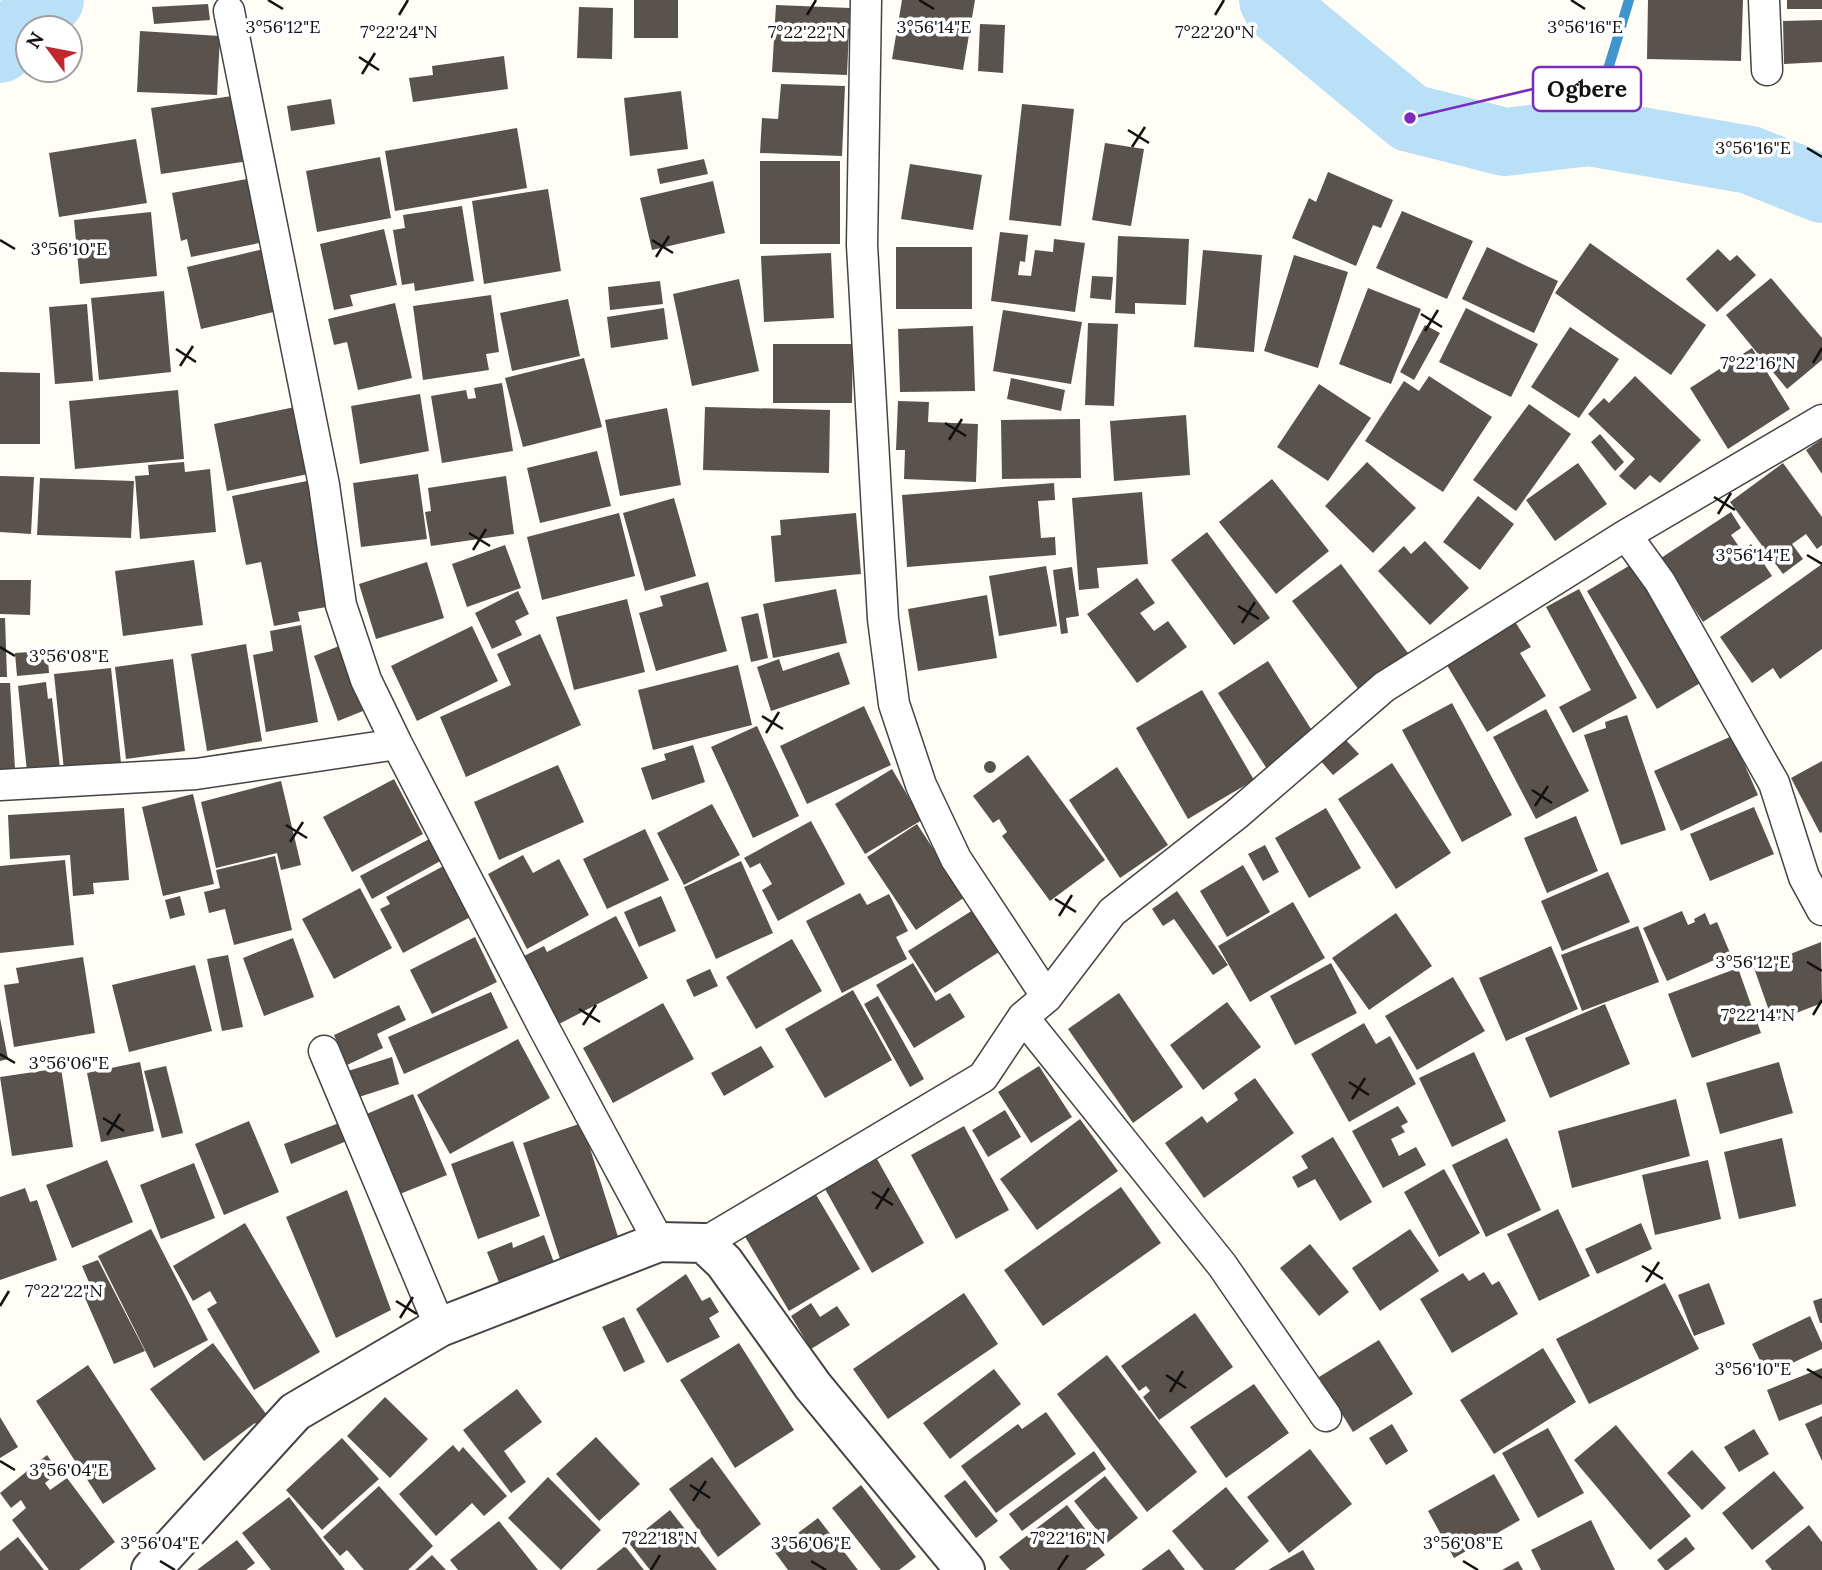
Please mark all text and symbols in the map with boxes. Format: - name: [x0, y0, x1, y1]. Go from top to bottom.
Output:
- north arrow: [14, 14, 84, 84]
- text: 3°56'12"E: [246, 15, 320, 38]
- text: 3°56'14"E: [897, 15, 971, 38]
- text: 3°56'16"E: [1547, 15, 1623, 38]
- text: 7°22'24"N: [360, 20, 438, 43]
- text: 7°22'22"N: [768, 20, 846, 43]
- text: 7°22'20"N: [1175, 20, 1255, 43]
- text: N: [21, 27, 49, 53]
- callout: Ogbere: [1533, 67, 1641, 111]
- text: Ogbere: [1547, 74, 1627, 103]
- text: 3°56'16"E: [1715, 136, 1791, 159]
- text: 3°56'10"E: [31, 237, 107, 260]
- text: 7°22'16"N: [1720, 351, 1796, 374]
- text: 3°56'14"E: [1716, 543, 1790, 566]
- text: 3°56'08"E: [29, 644, 109, 667]
- text: 3°56'12"E: [1716, 950, 1790, 973]
- text: 7°22'14"N: [1721, 1003, 1795, 1026]
- text: 3°56'06"E: [29, 1051, 109, 1074]
- text: 7°22'22"N: [25, 1279, 103, 1302]
- text: 3°56'10"E: [1715, 1357, 1791, 1380]
- text: 3°56'04"E: [29, 1458, 109, 1481]
- text: 7°22'18"N: [622, 1526, 698, 1549]
- text: 7°22'16"N: [1030, 1526, 1106, 1549]
- text: 3°56'04"E: [120, 1531, 200, 1554]
- text: 3°56'06"E: [771, 1531, 851, 1554]
- text: 3°56'08"E: [1423, 1531, 1503, 1554]

